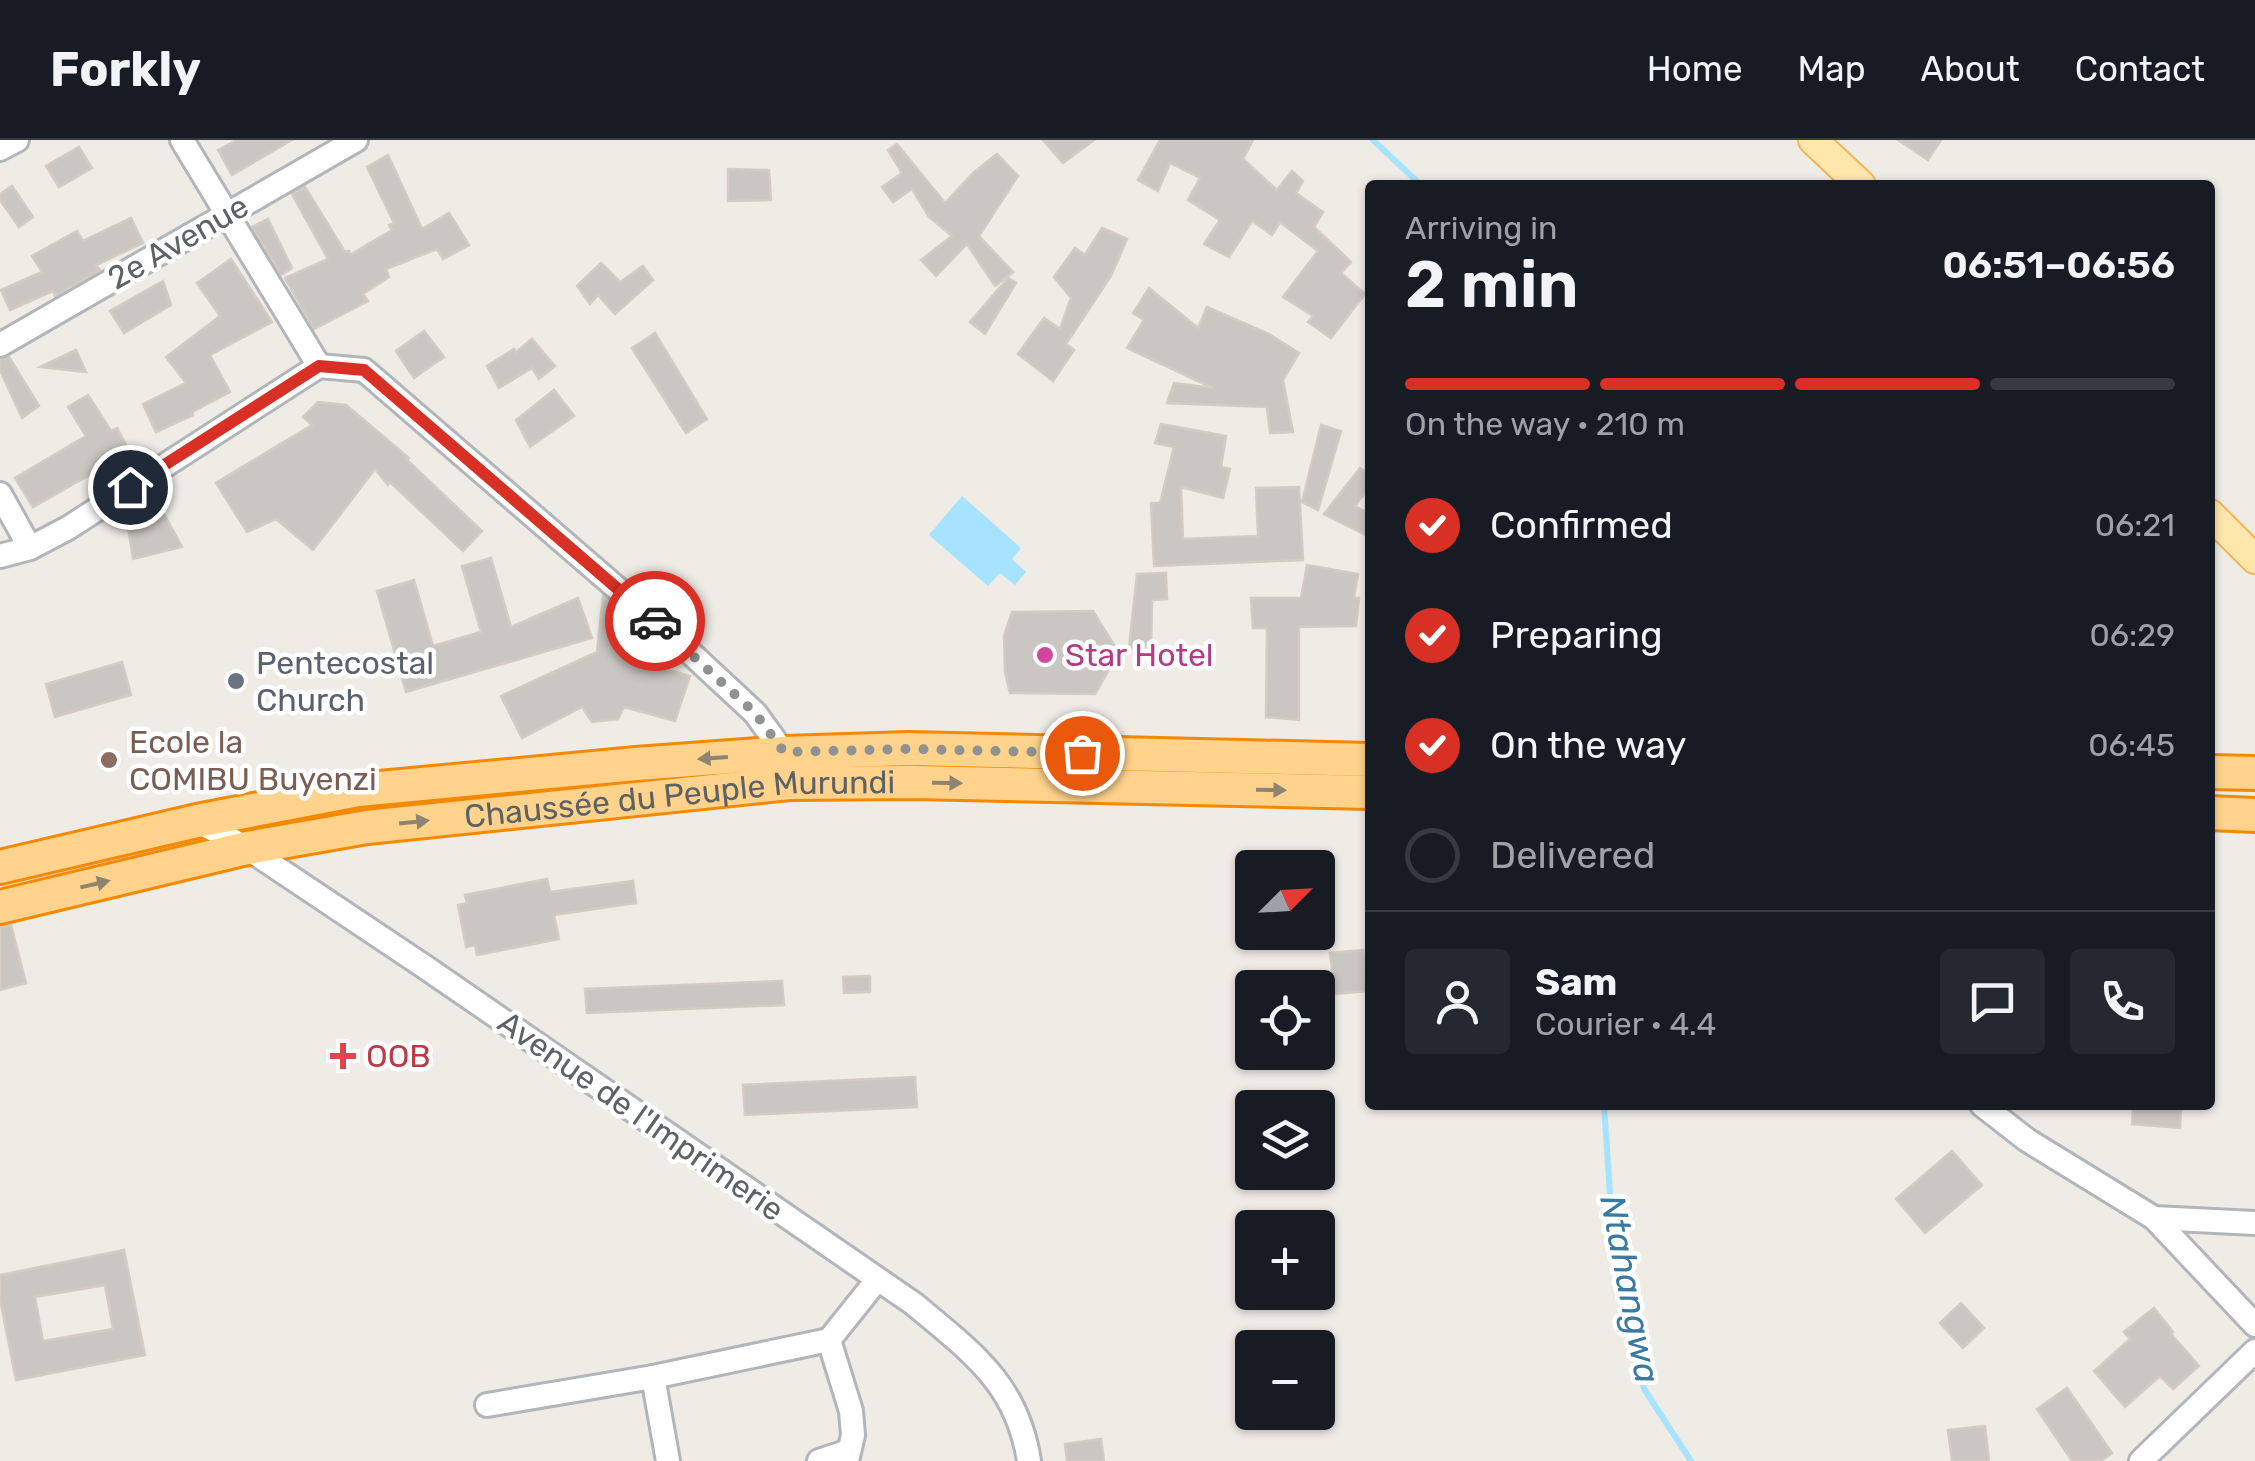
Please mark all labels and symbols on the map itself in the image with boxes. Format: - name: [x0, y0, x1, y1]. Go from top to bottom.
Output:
- street label: 2e Avenue: [101, 187, 255, 297]
- pin: [88, 445, 173, 530]
- courier: [605, 571, 705, 671]
- place label: Star Hotel: [1065, 636, 1214, 674]
- place label: Pentecostal Church: [256, 644, 434, 719]
- marker: Star Hotel: [1034, 644, 1056, 666]
- marker: Pentecostal Church: [225, 670, 247, 692]
- pin: [1040, 711, 1125, 796]
- place label: Ecole la COMIBU Buyenzi: [129, 723, 377, 798]
- marker: Ecole la COMIBU Buyenzi: [98, 749, 120, 771]
- one-way arrow: [696, 750, 728, 766]
- street label: Chaussée du Peuple Murundi: [462, 763, 895, 836]
- one-way arrow: [931, 775, 963, 791]
- one-way arrow: [1256, 782, 1288, 798]
- one-way arrow: [398, 814, 430, 830]
- north arrow: [1235, 850, 1335, 950]
- one-way arrow: [80, 876, 111, 891]
- street label: Avenue de l'Imprimerie: [491, 1003, 791, 1229]
- place label: OOB: [366, 1037, 431, 1075]
- marker: OOB: [330, 1043, 356, 1069]
- water label: Ntahangwa: [1591, 1191, 1669, 1387]

